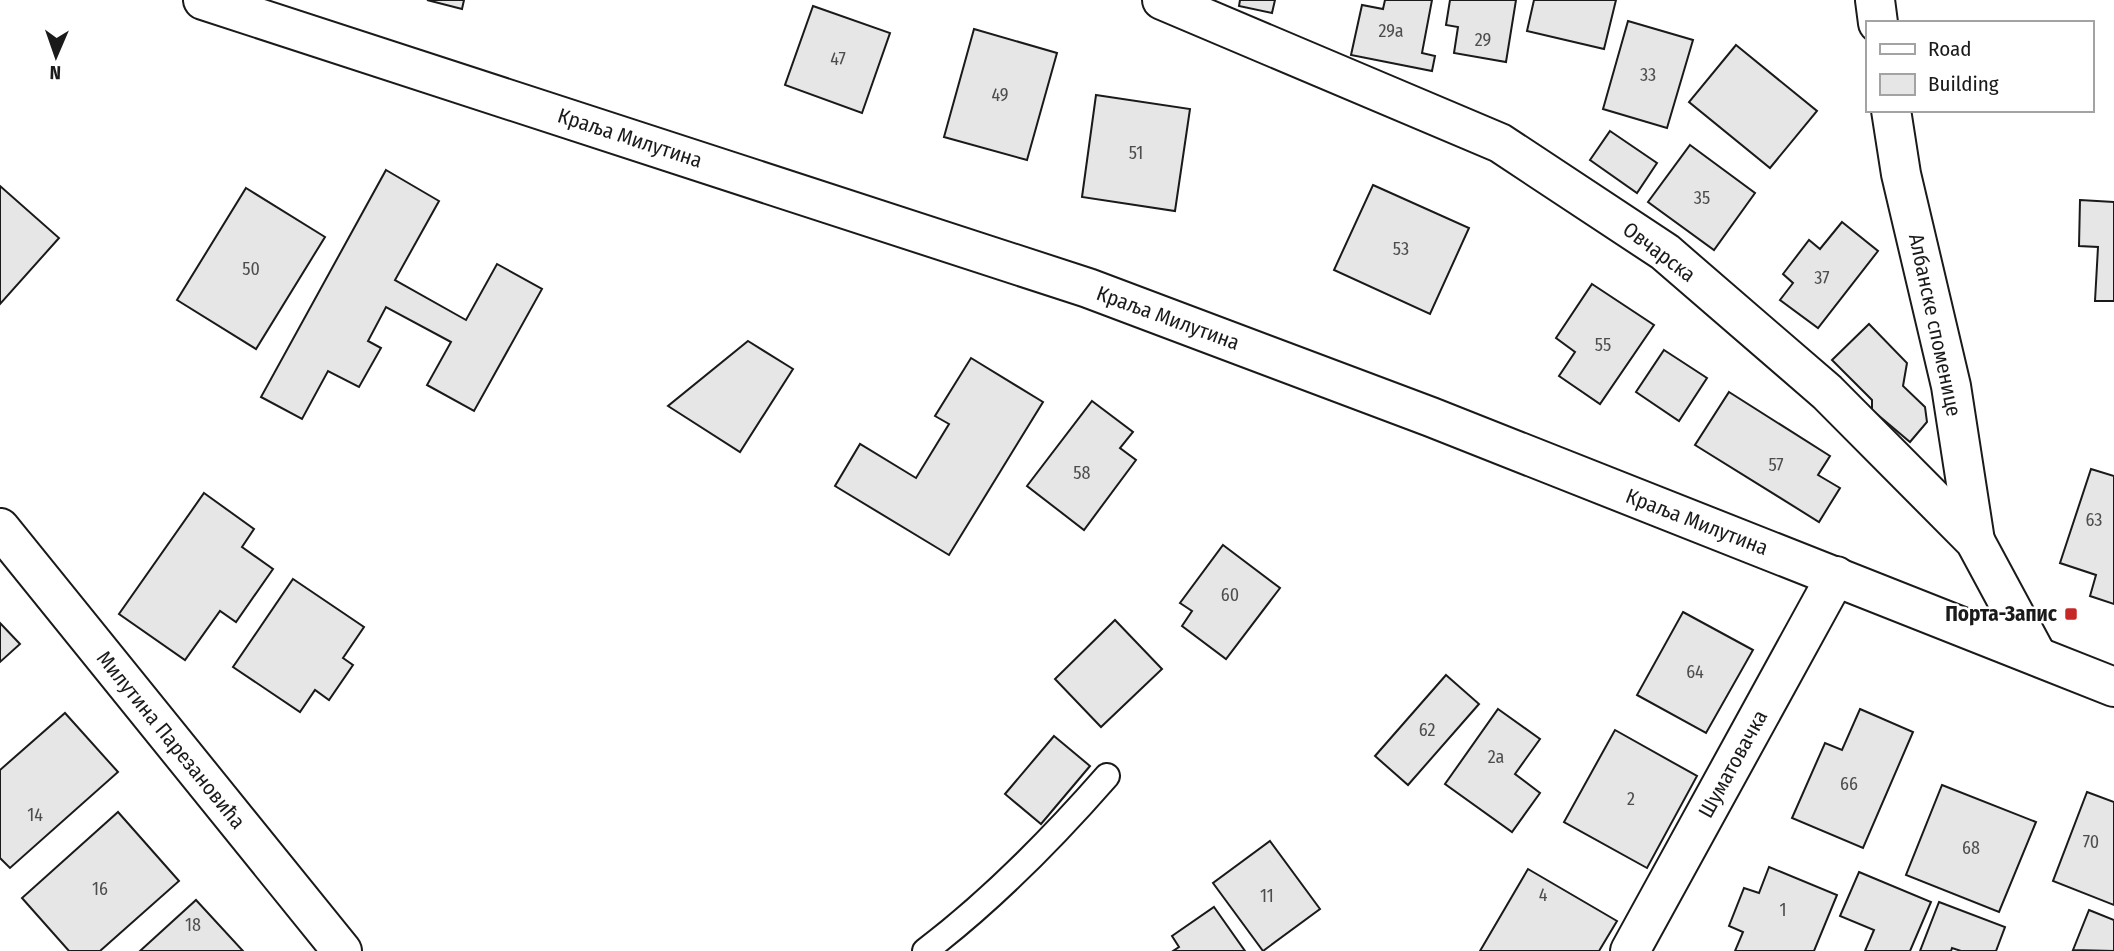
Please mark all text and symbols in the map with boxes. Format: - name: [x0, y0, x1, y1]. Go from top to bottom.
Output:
- house number: 29a: [1378, 20, 1404, 42]
- north arrow: [21, 21, 91, 91]
- legend: [1866, 21, 2093, 112]
- house number: 29: [1475, 29, 1491, 51]
- text: Road: [1928, 36, 1972, 62]
- house number: 47: [830, 48, 846, 70]
- text: N: [49, 61, 62, 84]
- house number: 33: [1640, 64, 1656, 86]
- text: Building: [1928, 71, 1999, 97]
- house number: 49: [991, 84, 1009, 106]
- street label: Краља Милутина: [555, 102, 705, 174]
- house number: 51: [1129, 142, 1143, 164]
- house number: 35: [1694, 187, 1710, 209]
- street label: Овчарска: [1618, 216, 1700, 288]
- street label: Албанске споменице: [1903, 231, 1967, 419]
- house number: 53: [1393, 238, 1409, 260]
- house number: 50: [242, 258, 260, 280]
- house number: 37: [1814, 267, 1830, 289]
- street label: Краља Милутина: [1093, 280, 1243, 356]
- house number: 55: [1595, 334, 1611, 356]
- house number: 57: [1768, 454, 1784, 476]
- house number: 58: [1073, 462, 1091, 484]
- street label: Краља Милутина: [1622, 483, 1772, 561]
- house number: 63: [2086, 509, 2102, 531]
- house number: 60: [1221, 584, 1239, 606]
- place label: Порта-Запис: [1945, 601, 2058, 627]
- marker: Порта-Запис: [2063, 606, 2079, 622]
- street label: Милутина Парезановића: [91, 646, 251, 834]
- house number: 64: [1686, 661, 1704, 683]
- street label: Шуматовачка: [1693, 706, 1773, 822]
- house number: 62: [1419, 719, 1435, 741]
- house number: 2a: [1488, 746, 1504, 768]
- house number: 66: [1840, 773, 1858, 795]
- house number: 2: [1627, 788, 1635, 810]
- house number: 14: [27, 804, 43, 826]
- house number: 70: [2083, 831, 2099, 853]
- house number: 68: [1962, 837, 1980, 859]
- house number: 16: [92, 878, 108, 900]
- house number: 4: [1539, 884, 1548, 906]
- house number: 11: [1260, 885, 1274, 907]
- house number: 1: [1779, 899, 1787, 921]
- house number: 18: [185, 914, 201, 936]

